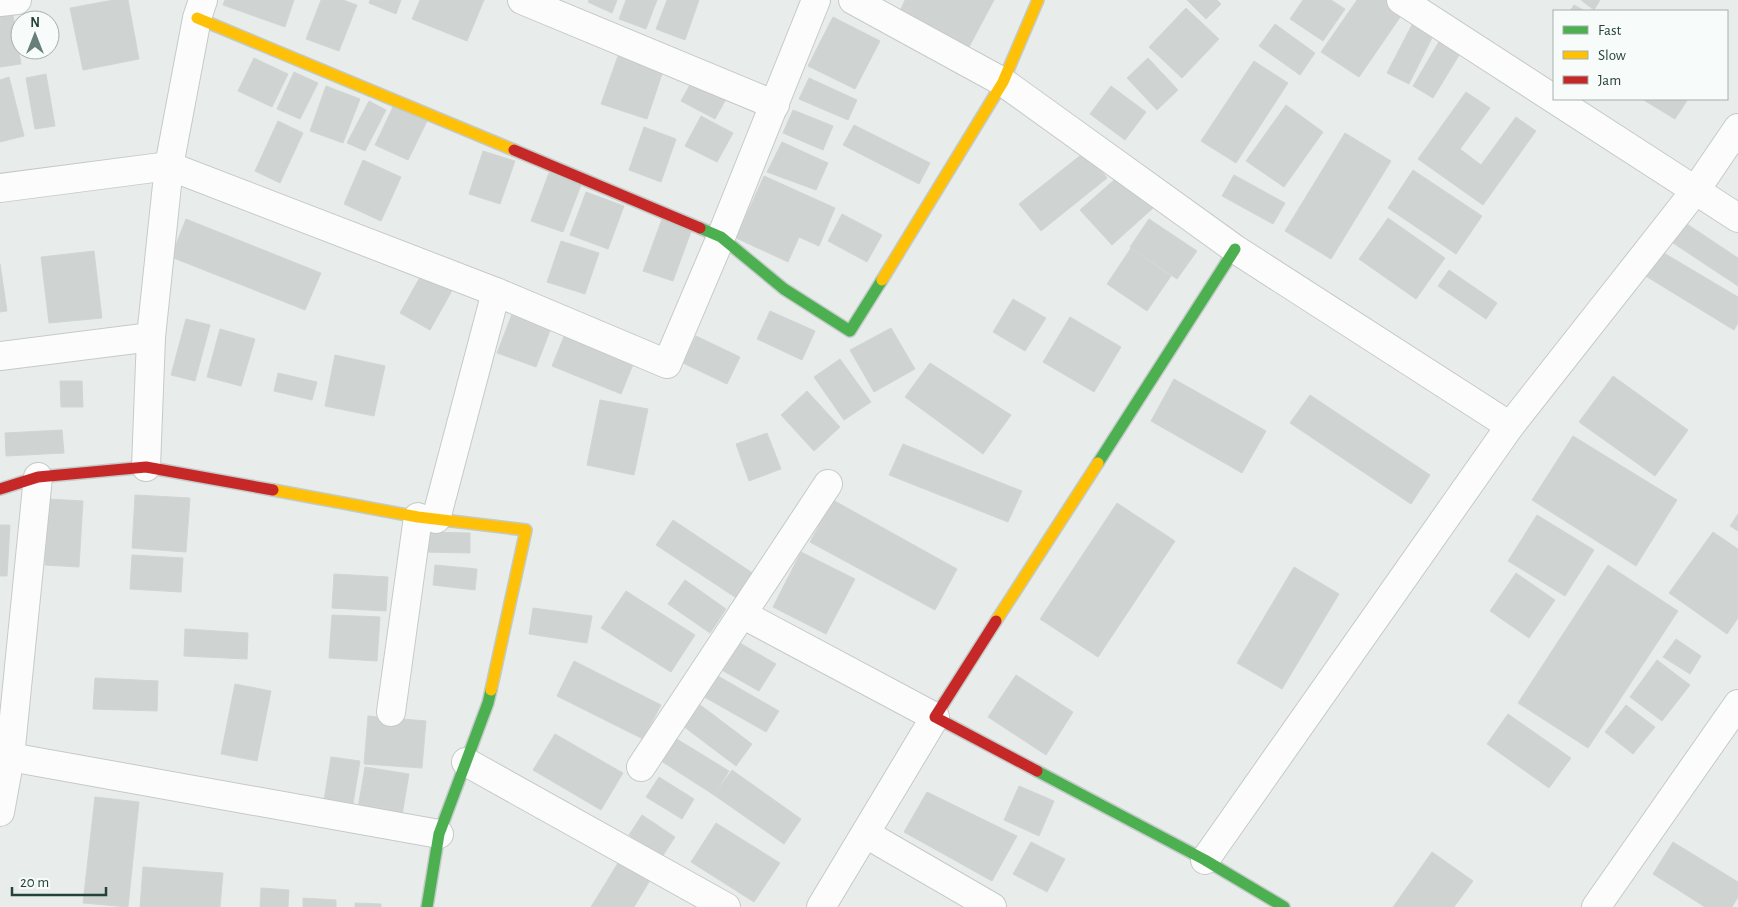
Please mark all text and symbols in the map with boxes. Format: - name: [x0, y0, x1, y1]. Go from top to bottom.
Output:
- north arrow: [10, 10, 60, 60]
- legend: [1553, 10, 1728, 100]
- text: N: [30, 16, 40, 30]
- text: Fast: [1598, 23, 1622, 38]
- text: Slow: [1598, 48, 1626, 63]
- text: Jam: [1598, 73, 1621, 88]
- scale bar: [12, 864, 106, 896]
- text: 20 m: [20, 875, 49, 890]

